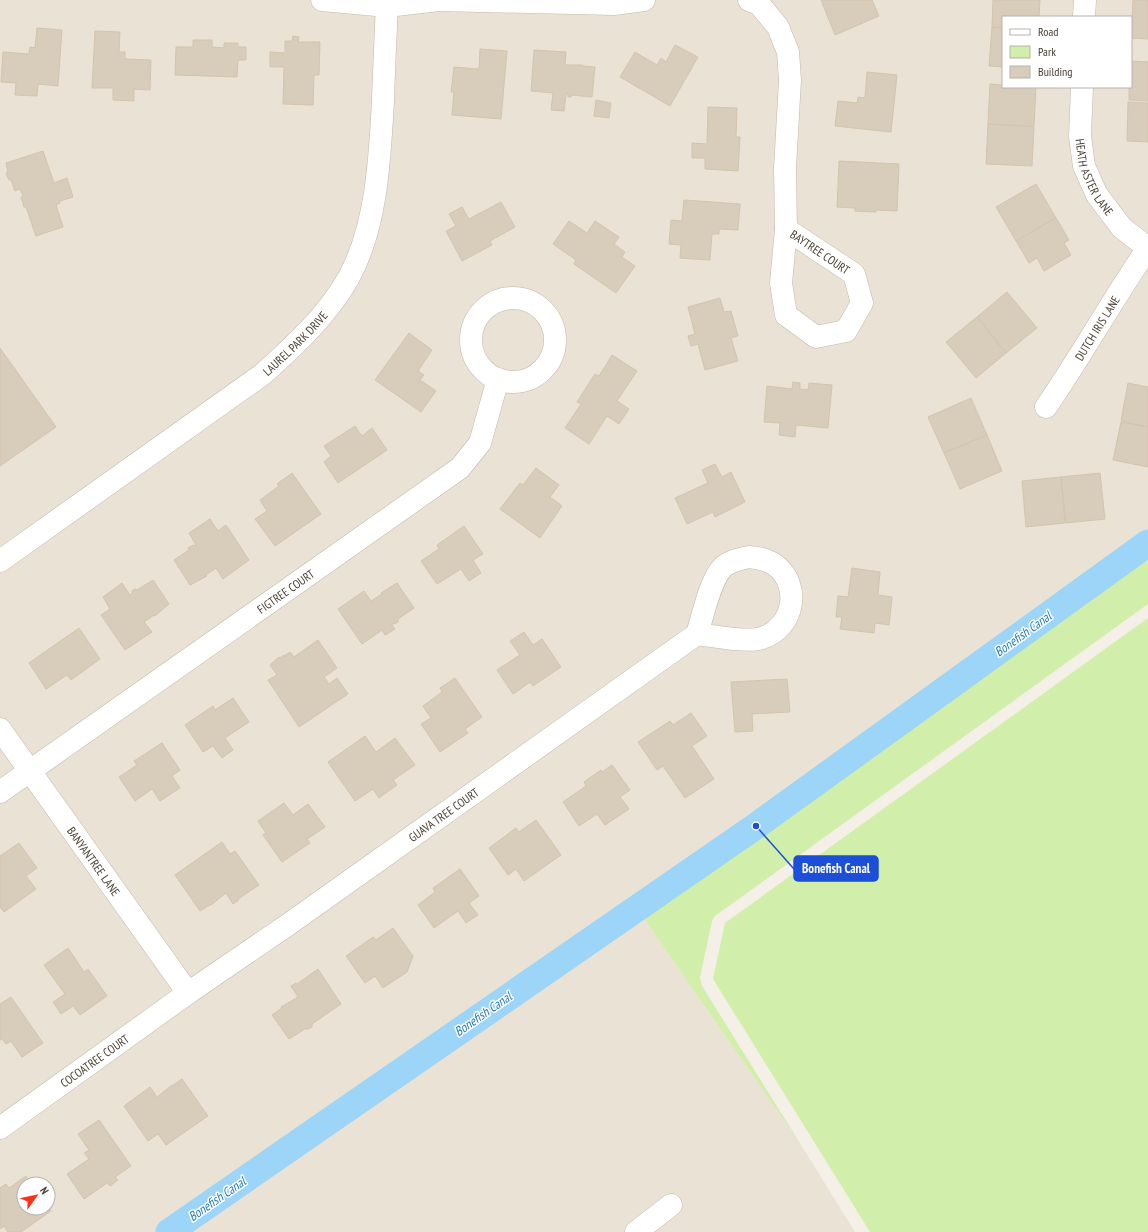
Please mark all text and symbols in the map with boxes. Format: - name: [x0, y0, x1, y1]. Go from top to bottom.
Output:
- legend: [1002, 16, 1132, 88]
- text: Road: [1038, 24, 1058, 39]
- text: Park: [1038, 44, 1056, 59]
- text: Building: [1038, 64, 1073, 79]
- street label: HEATH ASTER LANE: [1073, 138, 1117, 218]
- street label: BAYTREE COURT: [787, 227, 853, 278]
- street label: DUTCH IRIS LANE: [1071, 293, 1122, 363]
- street label: LAUREL PARK DRIVE: [259, 308, 330, 378]
- street label: FIGTREE COURT: [254, 565, 317, 616]
- water label: Bonefish Canal: [991, 606, 1056, 660]
- street label: GUAVA TREE COURT: [405, 784, 482, 844]
- street label: BANYANTREE LANE: [64, 824, 124, 898]
- callout: Bonefish Canal: [794, 856, 878, 881]
- text: Bonefish Canal: [802, 860, 871, 877]
- water label: Bonefish Canal: [451, 987, 517, 1040]
- street label: COCOATREE COURT: [57, 1030, 132, 1090]
- water label: Bonefish Canal: [185, 1172, 251, 1225]
- north arrow: [16, 1176, 56, 1216]
- text: N: [37, 1184, 52, 1197]

